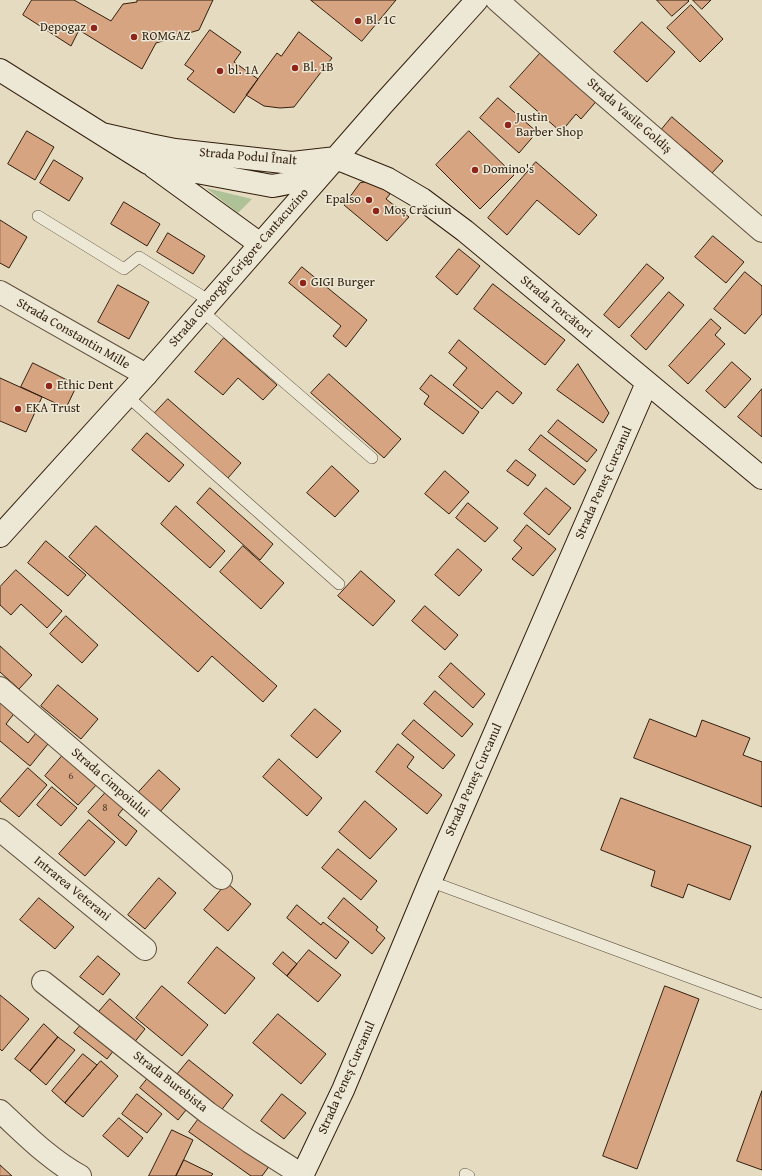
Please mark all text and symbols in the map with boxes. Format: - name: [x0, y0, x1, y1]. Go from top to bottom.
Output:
- place label: Bl. 1C: [366, 13, 396, 29]
- marker: Bl. 1C: [353, 16, 363, 26]
- place label: Depogaz: [40, 20, 86, 36]
- marker: Depogaz: [89, 23, 99, 33]
- place label: ROMGAZ: [142, 29, 190, 45]
- marker: ROMGAZ: [129, 32, 139, 42]
- place label: Bl. 1B: [303, 60, 334, 76]
- place label: bl. 1A: [228, 63, 259, 79]
- marker: Bl. 1B: [290, 63, 300, 73]
- marker: bl. 1A: [215, 66, 225, 76]
- street label: Strada Vasile Goldiș: [583, 75, 675, 157]
- place label: Justin Barber Shop: [516, 110, 583, 141]
- marker: Justin Barber Shop: [503, 120, 513, 130]
- street label: Strada Podul Înalt: [198, 145, 298, 169]
- place label: Domino's: [483, 162, 534, 178]
- marker: Domino's: [470, 165, 480, 175]
- street label: Strada Gheorghe Grigore Cantacuzino: [166, 185, 312, 351]
- place label: Epalso: [326, 192, 361, 208]
- marker: Epalso: [364, 195, 374, 205]
- place label: Moș Crăciun: [384, 203, 452, 219]
- marker: Moș Crăciun: [371, 206, 381, 216]
- street label: Strada Torcători: [517, 272, 595, 342]
- place label: GIGI Burger: [311, 275, 375, 291]
- marker: GIGI Burger: [298, 278, 308, 288]
- street label: Strada Constantin Mille: [13, 295, 133, 373]
- place label: Ethic Dent: [57, 378, 114, 394]
- marker: Ethic Dent: [44, 381, 54, 391]
- place label: EKA Trust: [26, 401, 80, 417]
- marker: EKA Trust: [13, 404, 23, 414]
- street label: Strada Peneș Curcanul: [572, 424, 636, 542]
- street label: Strada Peneș Curcanul: [442, 721, 506, 839]
- street label: Strada Cimpoiului: [68, 745, 152, 821]
- house number: 6: [68, 769, 74, 783]
- house number: 8: [102, 801, 108, 815]
- street label: Intrarea Veterani: [30, 853, 114, 925]
- street label: Strada Peneș Curcanul: [315, 1019, 379, 1137]
- street label: Strada Burebista: [130, 1048, 210, 1116]

